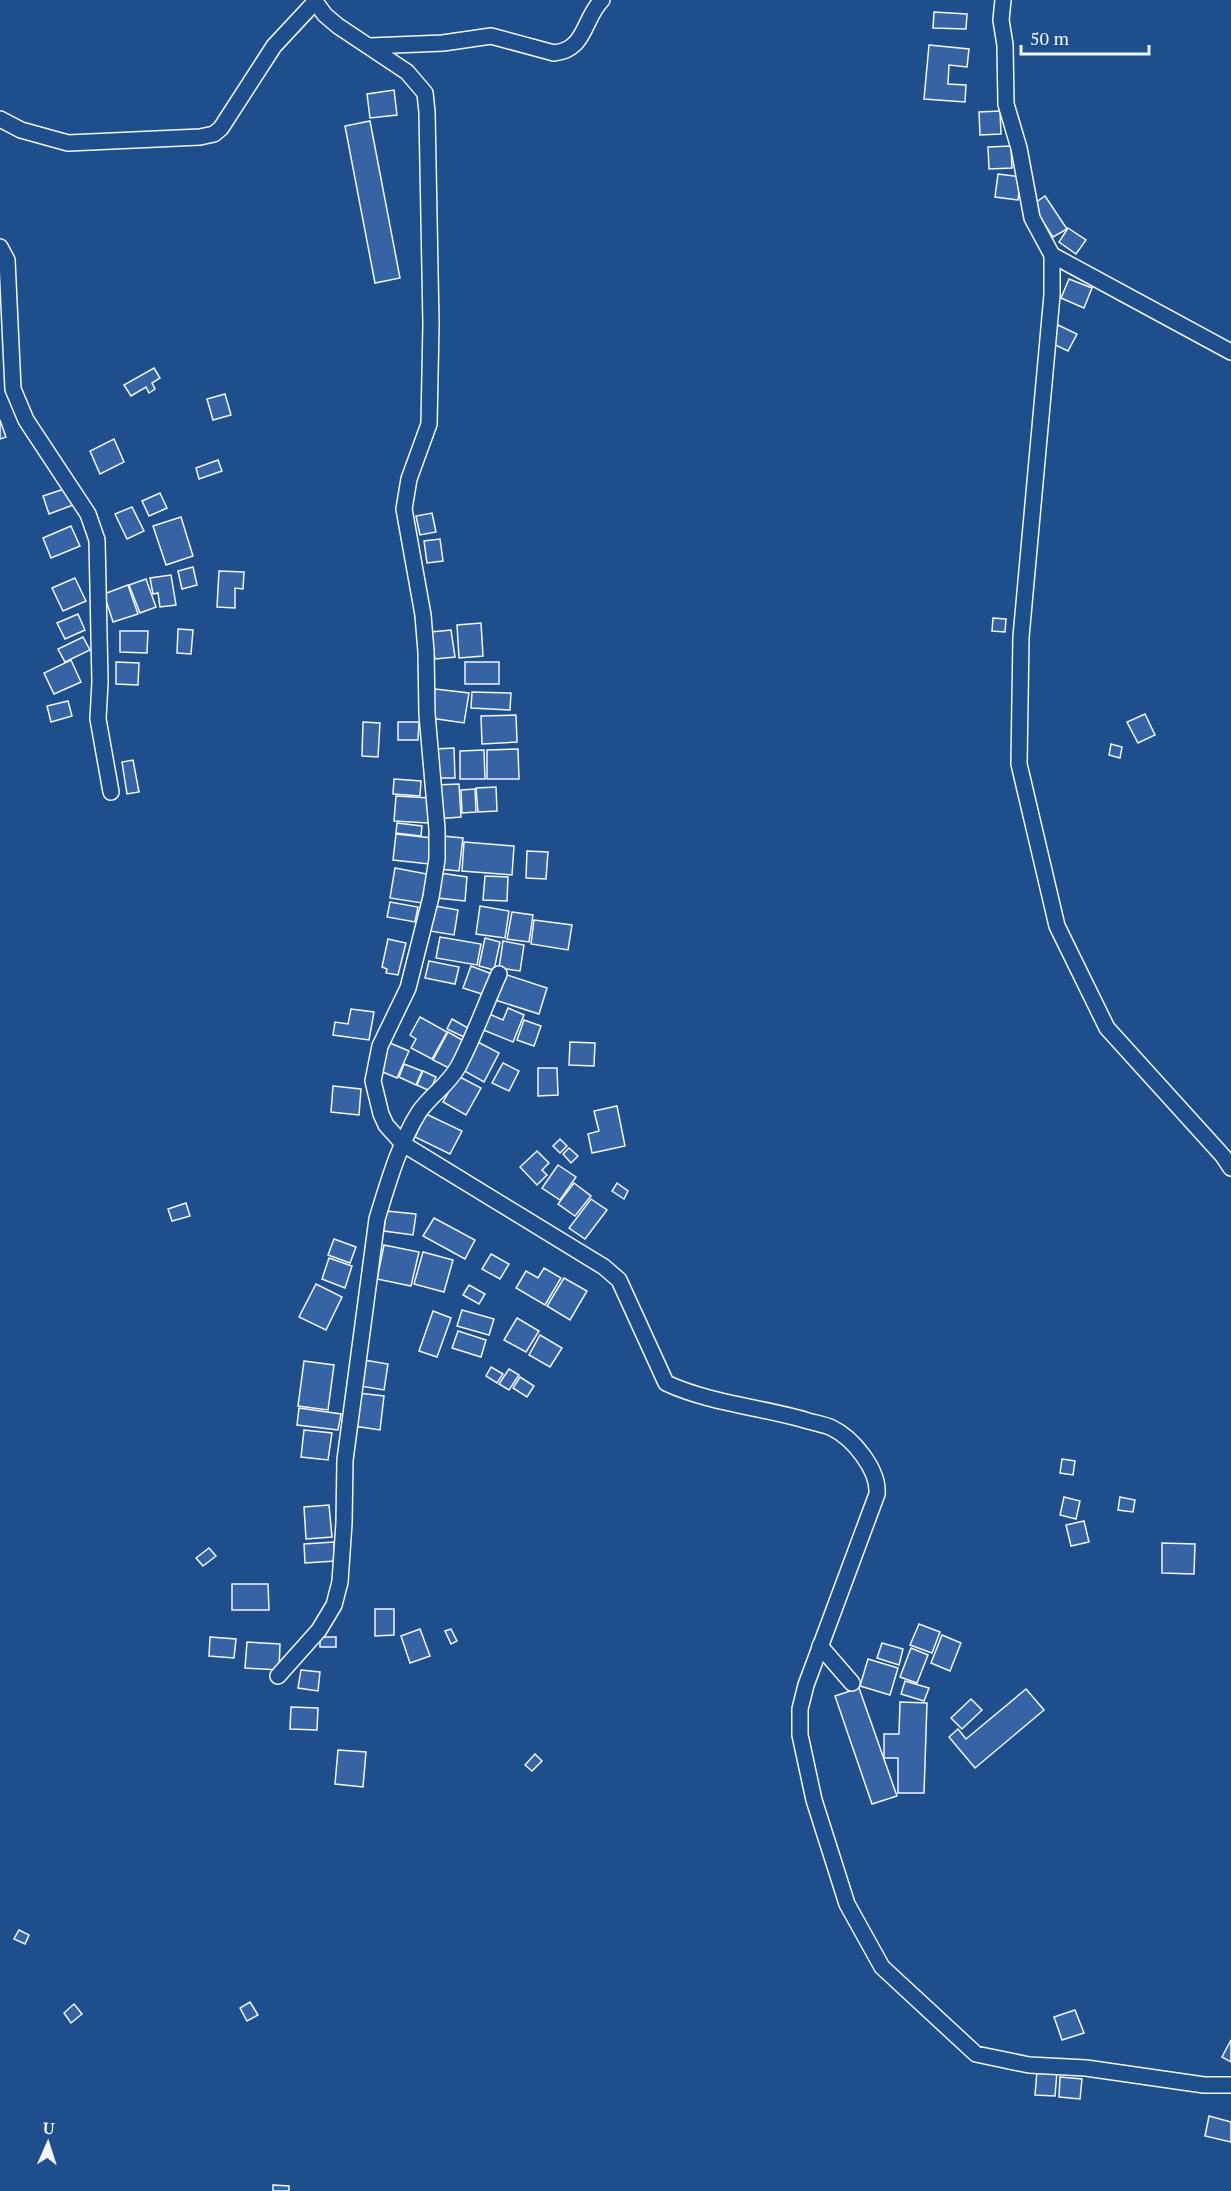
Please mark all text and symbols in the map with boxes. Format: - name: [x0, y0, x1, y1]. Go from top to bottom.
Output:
- scale bar: [1021, 18, 1148, 56]
- text: 50 m: [1030, 26, 1070, 50]
- north arrow: [18, 2113, 78, 2173]
- text: U: [42, 2117, 56, 2139]

